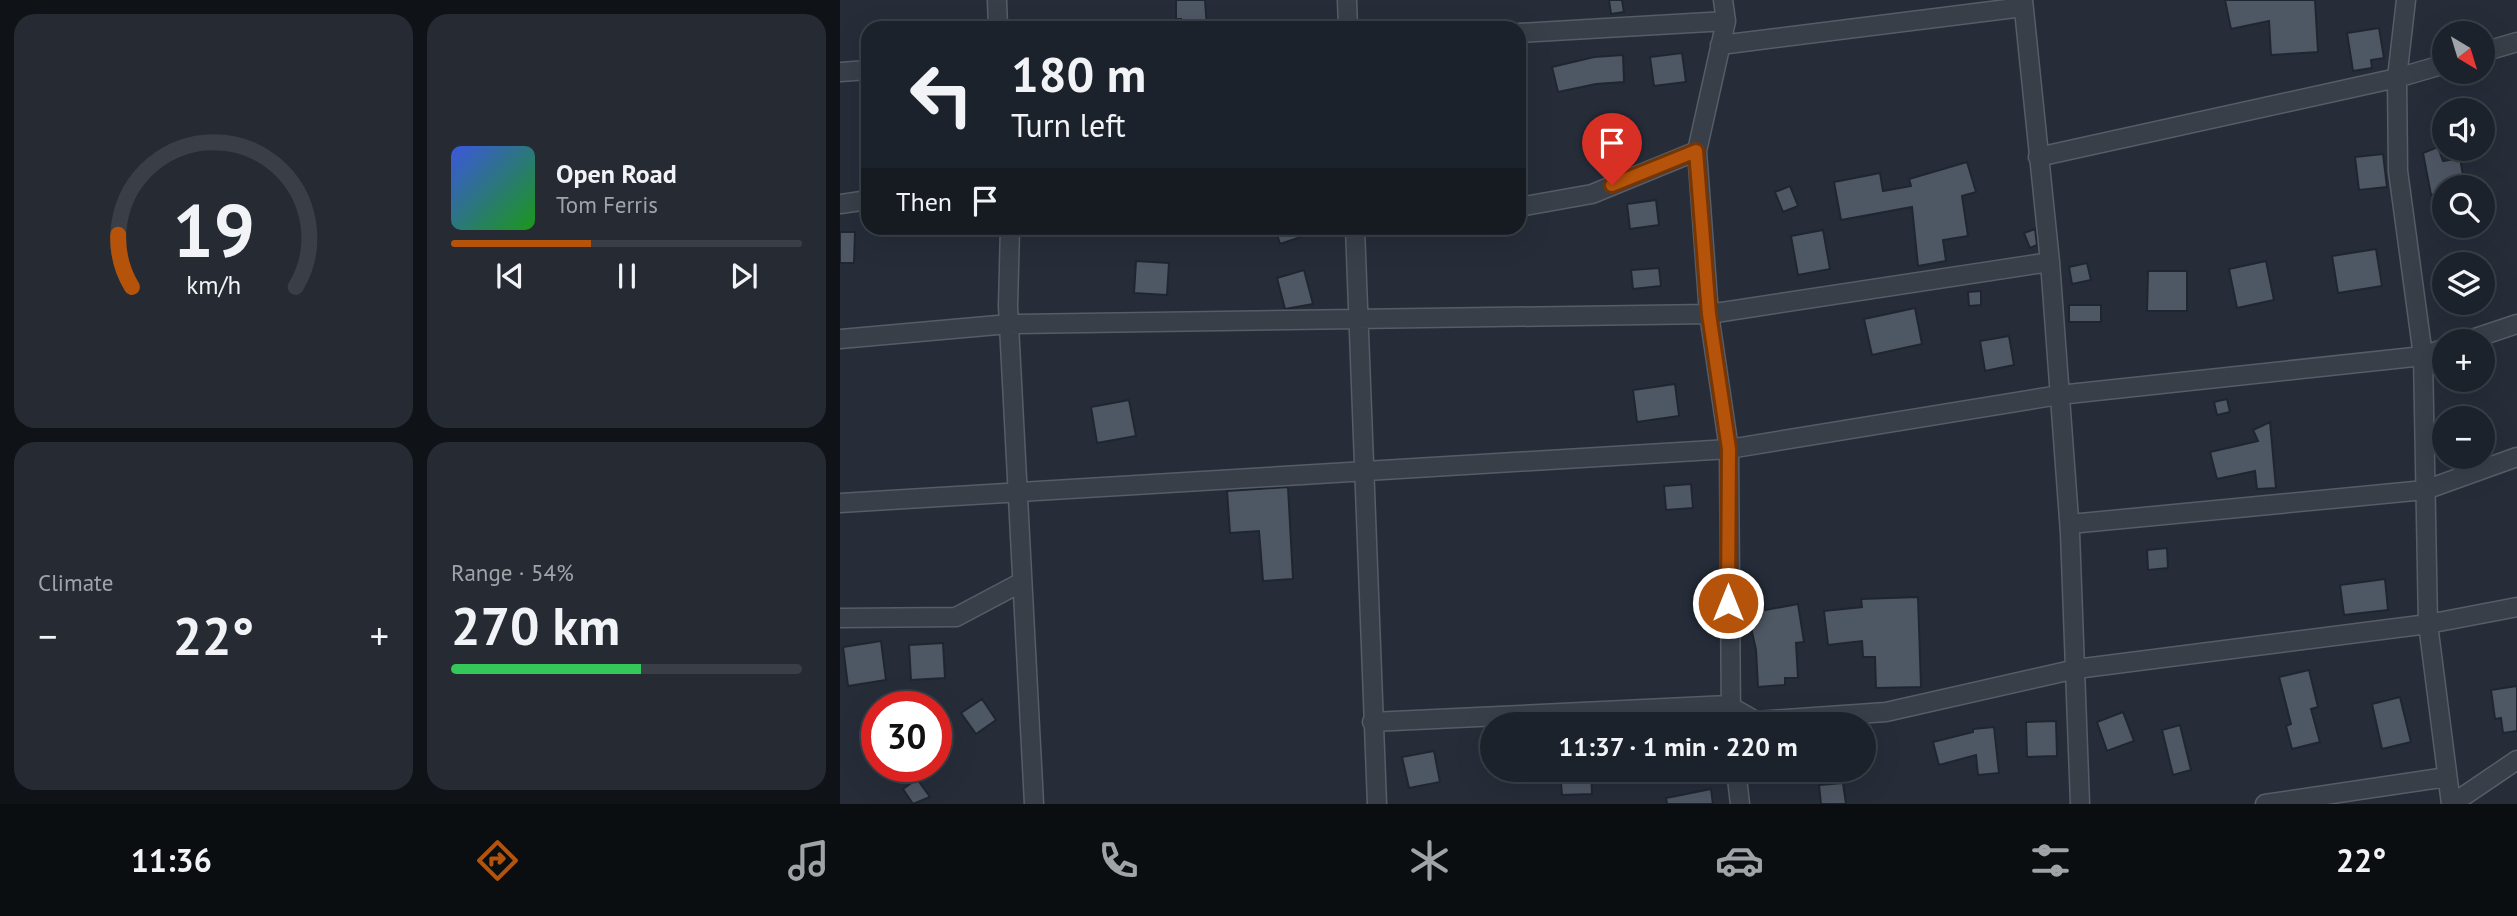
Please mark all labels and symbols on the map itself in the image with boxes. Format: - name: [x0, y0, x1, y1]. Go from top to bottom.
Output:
- north arrow: [2432, 21, 2496, 84]
- pin: [1582, 113, 1642, 185]
- position arrow: [1691, 566, 1765, 640]
- speed limit sign: 30: [861, 691, 952, 782]

